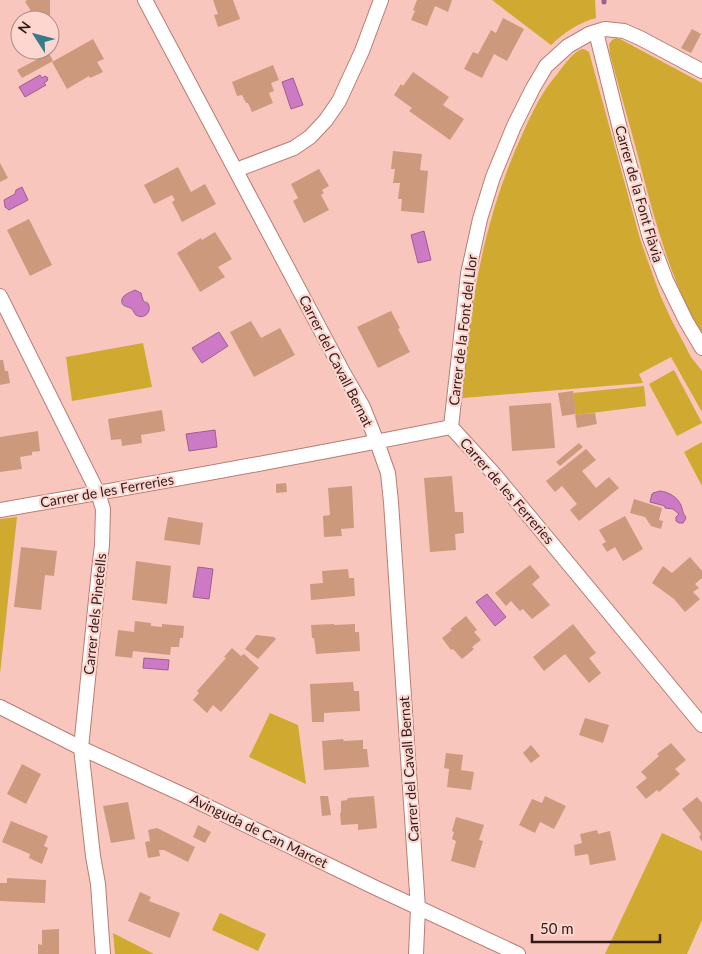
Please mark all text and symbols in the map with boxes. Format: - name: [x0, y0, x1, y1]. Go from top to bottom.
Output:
- north arrow: [10, 10, 60, 60]
- text: N: [14, 18, 34, 36]
- street label: Carrer de la Font Flàvia: [612, 123, 667, 264]
- street label: Carrer de la Font del Llor: [445, 254, 480, 406]
- street label: Carrer del Cavall Bernat: [296, 292, 377, 430]
- street label: Carrer de les Ferreries: [457, 434, 558, 547]
- street label: Carrer de les Ferreries: [39, 470, 175, 511]
- street label: Carrer dels Pinetells: [80, 552, 109, 676]
- street label: Carrer del Cavall Bernat: [395, 696, 422, 842]
- street label: Avinguda de Can Marcet: [188, 790, 331, 871]
- scale bar: [532, 912, 660, 944]
- text: 50 m: [540, 919, 574, 937]

